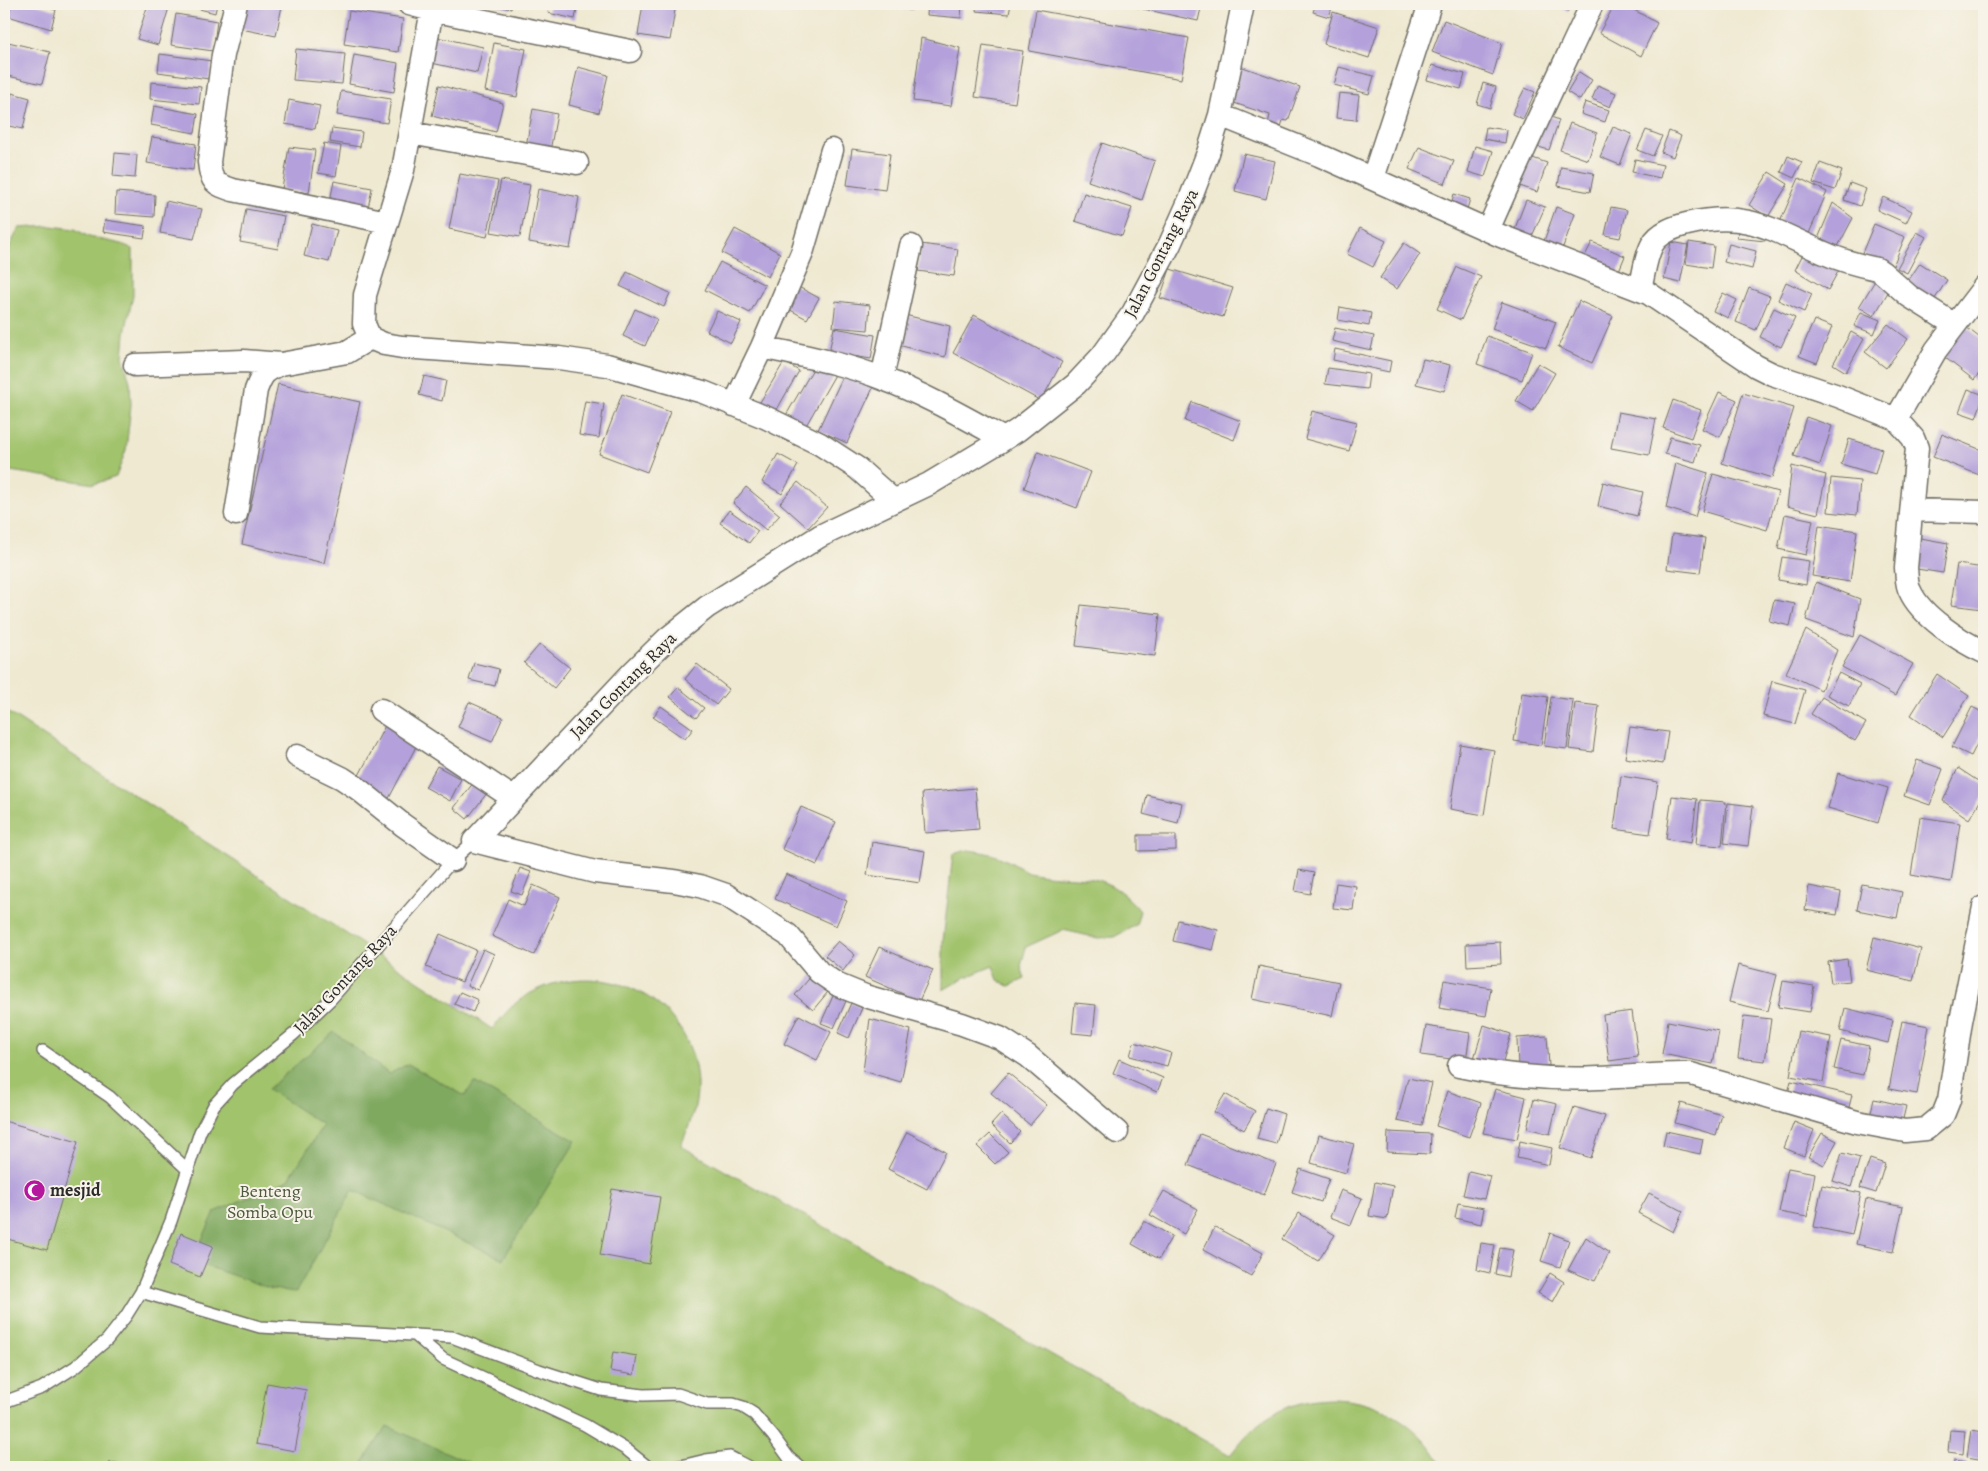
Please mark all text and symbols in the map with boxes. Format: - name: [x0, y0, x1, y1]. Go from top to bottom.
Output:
- street label: Jalan Gontang Raya: [1118, 184, 1204, 322]
- street label: Jalan Gontang Raya: [564, 626, 682, 744]
- street label: Jalan Gontang Raya: [288, 918, 403, 1039]
- mosque icon: mesjid: [22, 1178, 46, 1202]
- place label: mesjid: [50, 1178, 101, 1202]
- park label: Benteng Somba Opu: [227, 1179, 313, 1224]

